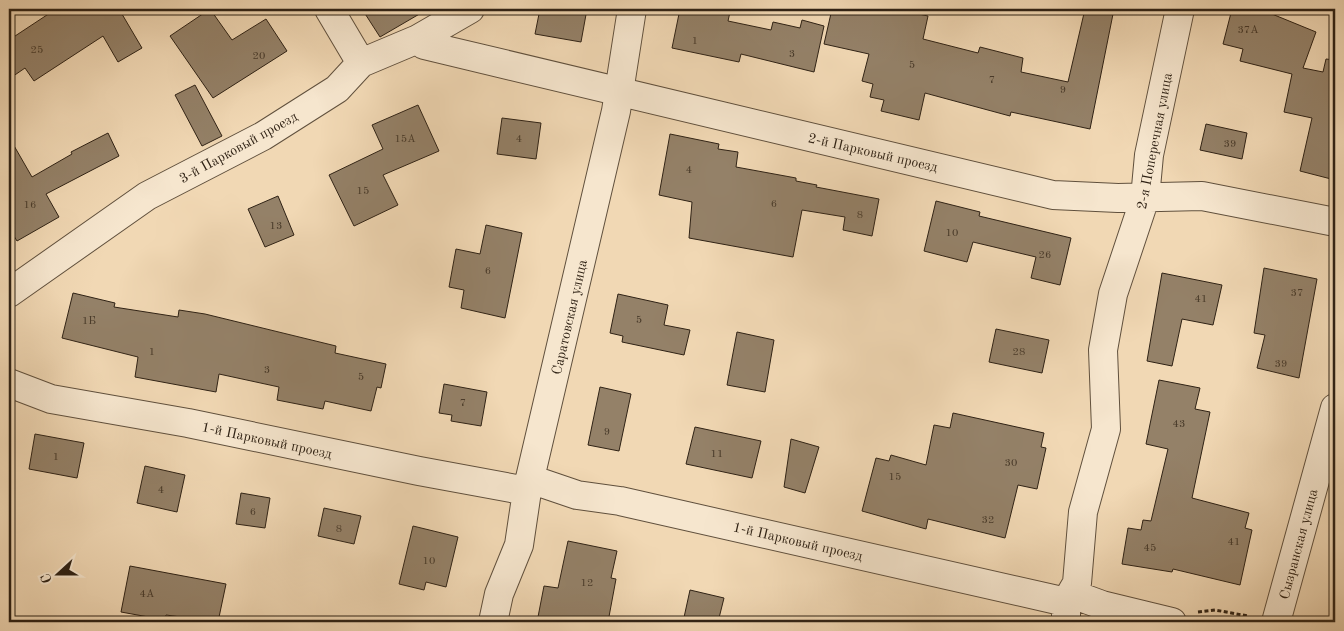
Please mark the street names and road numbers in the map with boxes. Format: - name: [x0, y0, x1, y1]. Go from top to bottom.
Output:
- street label: 2-я Поперечная улица: [1135, 72, 1175, 211]
- street label: 3-й Парковый проезд: [177, 110, 300, 186]
- street label: 2-й Парковый проезд: [807, 131, 939, 175]
- street label: Саратовская улица: [550, 258, 590, 376]
- street label: 1-й Парковый проезд: [200, 420, 333, 462]
- street label: Сызранская улица: [1278, 488, 1320, 601]
- street label: 1-й Парковый проезд: [732, 520, 864, 564]

